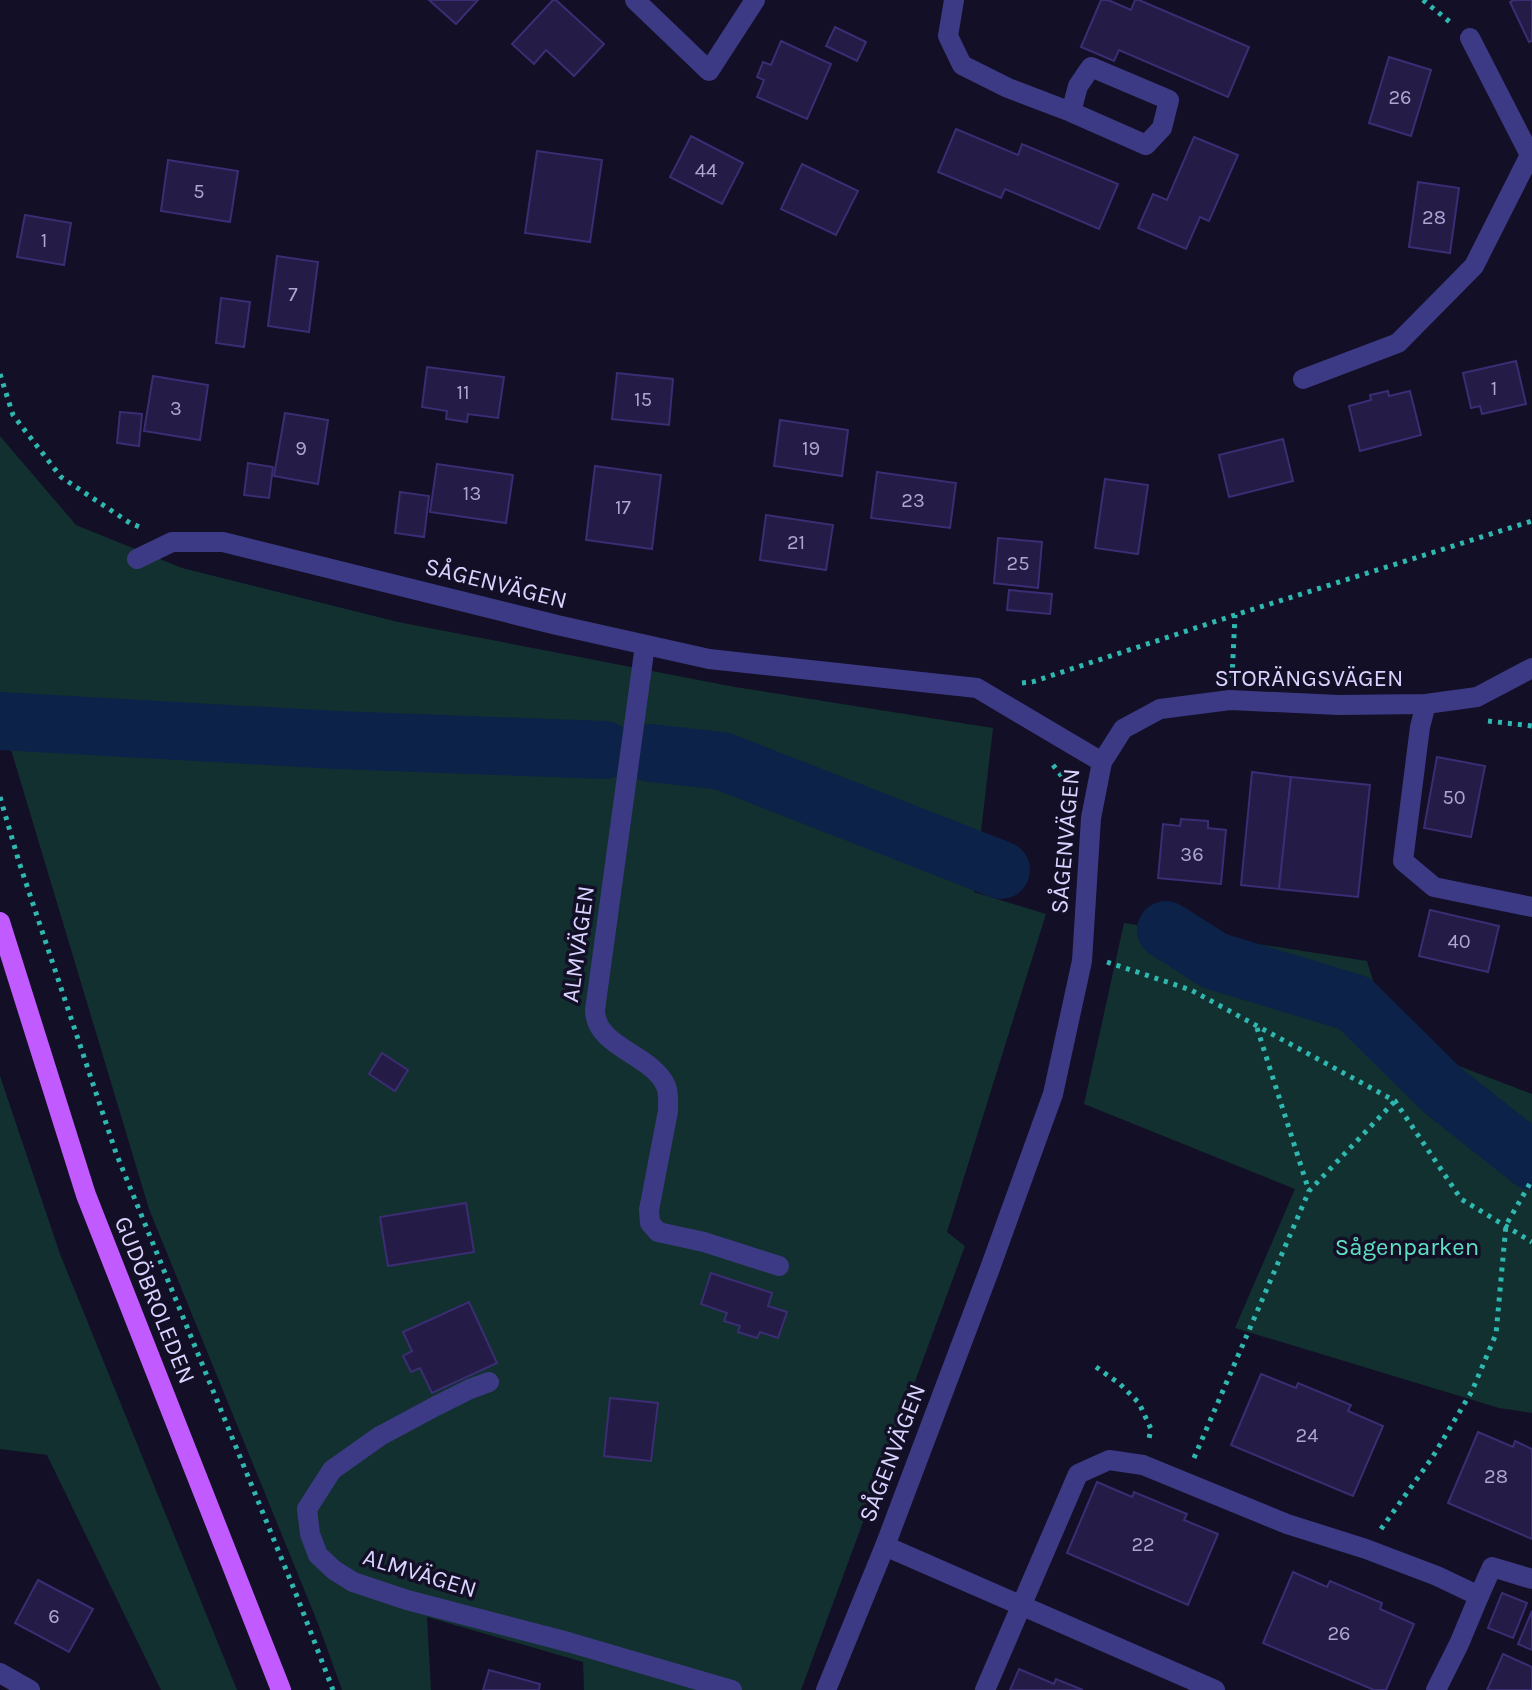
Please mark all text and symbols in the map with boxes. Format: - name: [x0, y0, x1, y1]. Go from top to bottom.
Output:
- house number: 26: [1388, 86, 1412, 109]
- house number: 44: [695, 159, 717, 182]
- house number: 5: [193, 180, 205, 203]
- house number: 28: [1422, 206, 1446, 229]
- house number: 1: [41, 229, 47, 252]
- house number: 7: [288, 283, 298, 306]
- house number: 1: [1491, 377, 1497, 400]
- house number: 11: [456, 381, 470, 404]
- house number: 15: [634, 388, 652, 411]
- house number: 3: [170, 397, 182, 420]
- house number: 9: [295, 437, 307, 460]
- house number: 19: [802, 437, 820, 460]
- house number: 13: [463, 482, 481, 505]
- house number: 23: [901, 489, 925, 512]
- house number: 17: [615, 496, 632, 519]
- house number: 21: [787, 531, 805, 554]
- street label: SÅGENVÄGEN: [422, 551, 570, 614]
- house number: 25: [1007, 552, 1029, 575]
- street label: STORÄNGSVÄGEN: [1215, 664, 1403, 692]
- street label: SÅGENVÄGEN: [1044, 767, 1085, 915]
- house number: 50: [1442, 786, 1466, 809]
- house number: 36: [1180, 843, 1204, 866]
- street label: ALMVÄGEN: [556, 884, 600, 1004]
- house number: 40: [1447, 930, 1471, 953]
- street label: GUDÖBROLEDEN: [109, 1212, 201, 1388]
- park label: Sågenparken: [1335, 1233, 1479, 1261]
- street label: SÅGENVÄGEN: [852, 1380, 931, 1526]
- house number: 24: [1296, 1424, 1318, 1447]
- house number: 28: [1484, 1465, 1508, 1488]
- house number: 22: [1131, 1533, 1155, 1556]
- street label: ALMVÄGEN: [360, 1542, 480, 1604]
- house number: 6: [48, 1605, 60, 1628]
- house number: 26: [1327, 1622, 1351, 1645]

